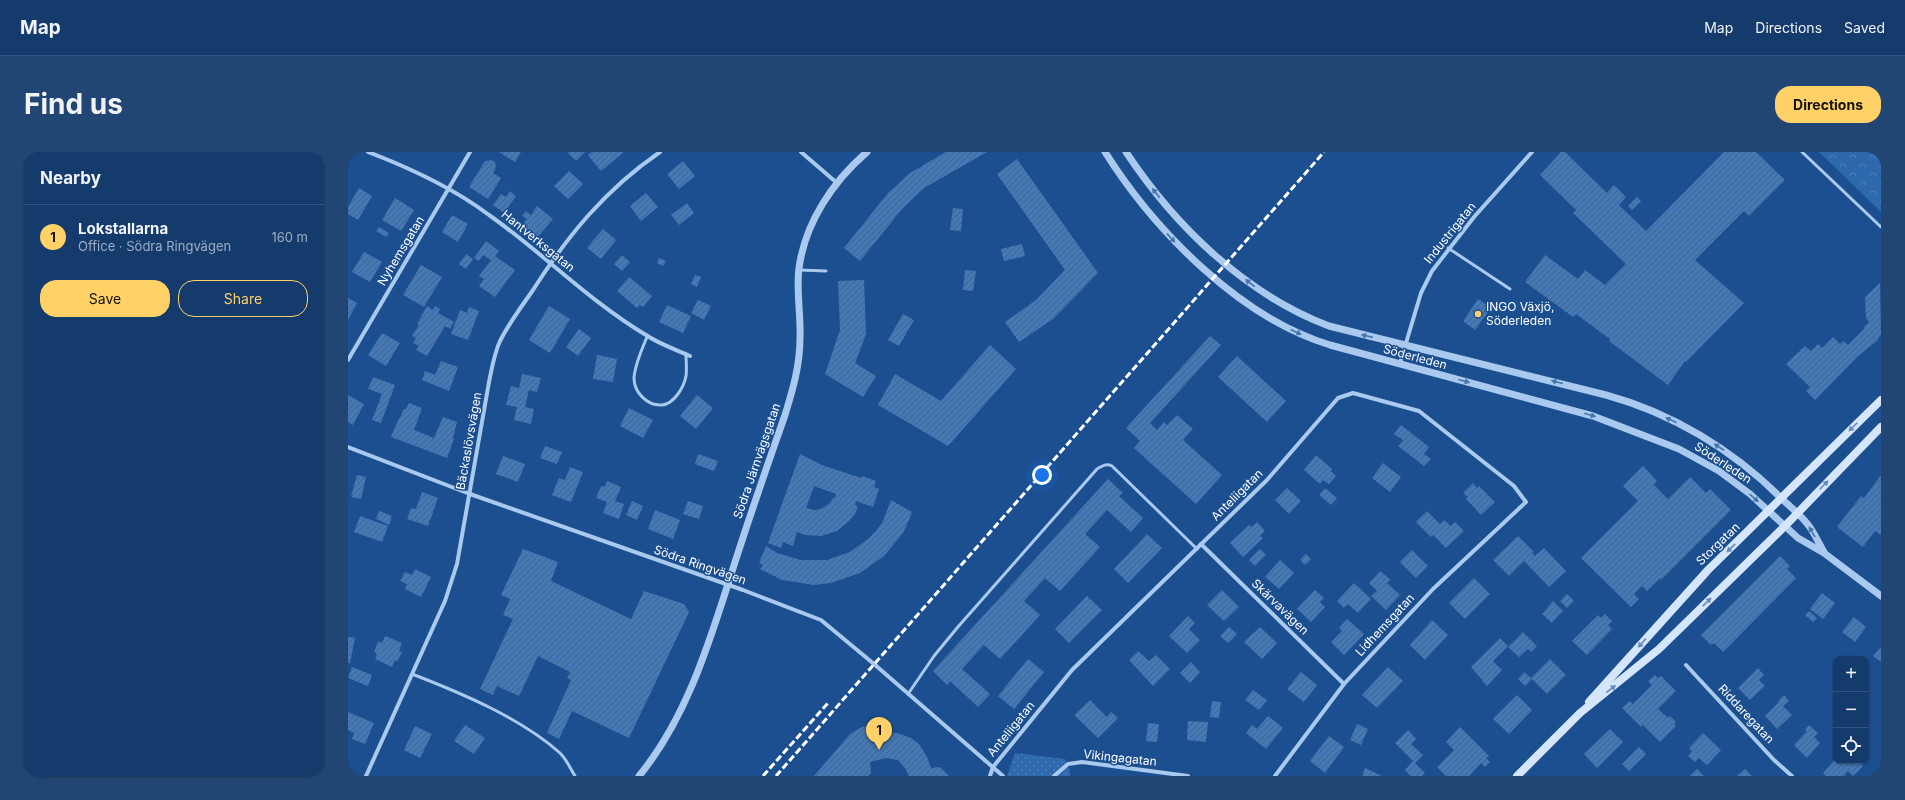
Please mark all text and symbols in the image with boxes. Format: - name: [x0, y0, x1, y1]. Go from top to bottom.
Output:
- text: Map: [20, 16, 61, 39]
- text: Map: [1704, 19, 1733, 36]
- text: Directions: [1755, 19, 1822, 36]
- text: Saved: [1844, 19, 1885, 36]
- button: Directions: [1775, 86, 1881, 123]
- text: Find us: [24, 87, 123, 121]
- text: Nearby: [40, 168, 101, 188]
- one-way arrow: [1152, 188, 1161, 199]
- street label: Industrigatan: [1420, 199, 1479, 266]
- street label: Hantverksgatan: [499, 206, 578, 275]
- street label: Nyhemsgatan: [374, 213, 427, 288]
- text: Lokstallarna: [78, 219, 168, 238]
- text: 1: [50, 229, 56, 245]
- text: 160 m: [271, 229, 308, 245]
- one-way arrow: [1166, 233, 1176, 243]
- text: Office · Södra Ringvägen: [78, 238, 231, 254]
- one-way arrow: [1245, 279, 1255, 287]
- button: Save: [40, 280, 170, 317]
- button: Share: [178, 280, 308, 317]
- place label: INGO Växjö, Söderleden: [1486, 299, 1554, 328]
- marker: INGO Växjö, Söderleden: [1473, 309, 1483, 319]
- one-way arrow: [1290, 329, 1301, 335]
- one-way arrow: [1361, 332, 1374, 338]
- street label: Söderleden: [1382, 341, 1449, 372]
- one-way arrow: [1458, 378, 1470, 384]
- one-way arrow: [1551, 379, 1563, 385]
- street label: Bäckaslövsvägen: [453, 391, 484, 491]
- street label: Södra Järnvägsgatan: [730, 401, 783, 521]
- one-way arrow: [1584, 412, 1596, 418]
- one-way arrow: [1665, 417, 1677, 423]
- one-way arrow: [1849, 422, 1858, 432]
- street label: Söderleden: [1692, 439, 1755, 487]
- one-way arrow: [1714, 443, 1724, 451]
- your location: [1032, 465, 1052, 485]
- street label: Anteliigatan: [1208, 466, 1266, 524]
- one-way arrow: [1819, 480, 1829, 490]
- one-way arrow: [1749, 494, 1760, 503]
- street label: Storgatan: [1693, 519, 1743, 568]
- one-way arrow: [1809, 526, 1816, 538]
- street label: Södra Ringvägen: [652, 542, 748, 587]
- one-way arrow: [1726, 543, 1736, 553]
- street label: Skärvavägen: [1249, 576, 1312, 638]
- street label: Lidhemsgatan: [1352, 590, 1417, 659]
- one-way arrow: [1702, 597, 1712, 607]
- one-way arrow: [1637, 637, 1646, 648]
- map controls: [1833, 656, 1869, 764]
- button: +: [1833, 656, 1869, 692]
- street label: Riddaregatan: [1715, 681, 1778, 746]
- one-way arrow: [1605, 685, 1616, 694]
- button: −: [1833, 692, 1869, 728]
- street label: Anteliigatan: [984, 698, 1037, 759]
- pin: 1: [866, 717, 892, 750]
- button: locate: [1833, 728, 1869, 764]
- street label: Vikingagatan: [1083, 746, 1158, 769]

